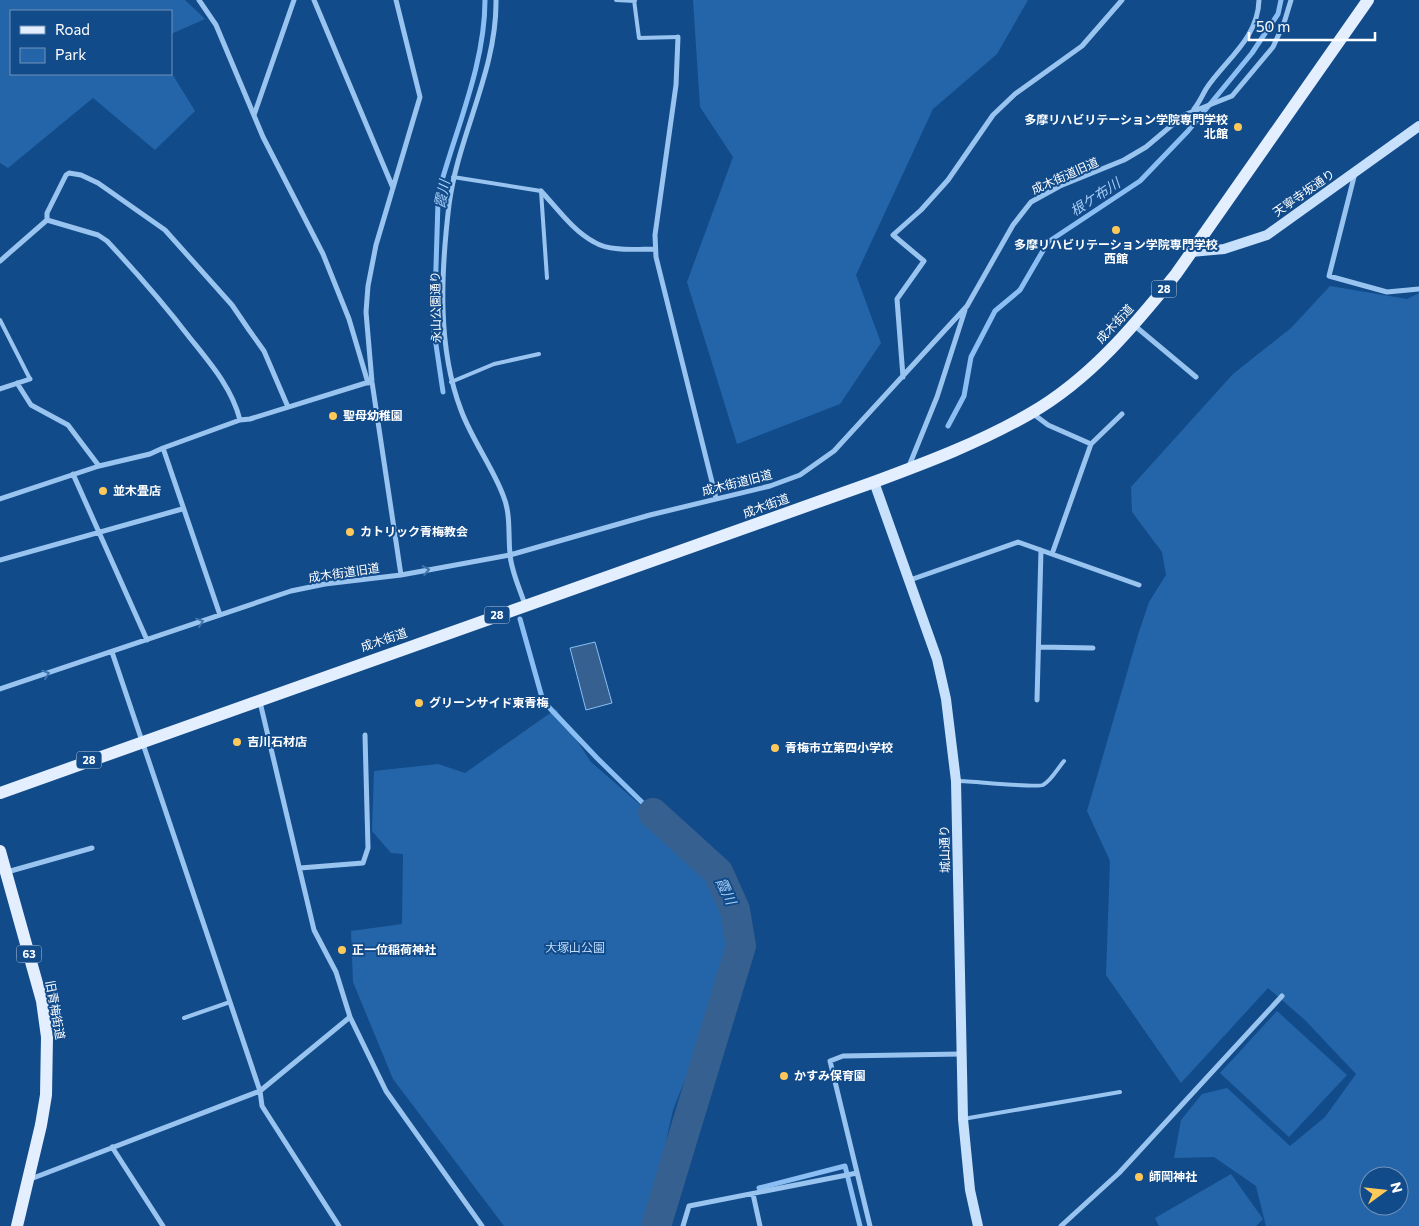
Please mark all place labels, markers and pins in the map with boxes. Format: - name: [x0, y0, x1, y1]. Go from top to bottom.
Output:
- place label: 多摩リハビリテーション学院専門学校 北館: [1024, 112, 1228, 140]
- marker: 多摩リハビリテーション学院専門学校 北館: [1232, 121, 1244, 133]
- marker: 多摩リハビリテーション学院専門学校 西館: [1110, 224, 1122, 236]
- place label: 多摩リハビリテーション学院専門学校 西館: [1014, 237, 1218, 265]
- place label: 聖母幼稚園: [343, 408, 403, 422]
- marker: 聖母幼稚園: [327, 410, 339, 422]
- place label: 並木畳店: [113, 483, 161, 497]
- marker: 並木畳店: [97, 485, 109, 497]
- place label: カトリック青梅教会: [360, 524, 468, 538]
- marker: カトリック青梅教会: [344, 526, 356, 538]
- place label: グリーンサイド東青梅: [429, 695, 548, 709]
- marker: グリーンサイド東青梅: [413, 697, 425, 709]
- place label: 吉川石材店: [247, 734, 307, 748]
- marker: 吉川石材店: [231, 736, 243, 748]
- place label: 青梅市立第四小学校: [785, 740, 893, 754]
- marker: 青梅市立第四小学校: [769, 742, 781, 754]
- place label: 正一位稲荷神社: [352, 942, 436, 956]
- marker: 正一位稲荷神社: [336, 944, 348, 956]
- place label: かすみ保育園: [794, 1068, 866, 1082]
- marker: かすみ保育園: [778, 1070, 790, 1082]
- place label: 師岡神社: [1149, 1169, 1197, 1183]
- marker: 師岡神社: [1133, 1171, 1145, 1183]

